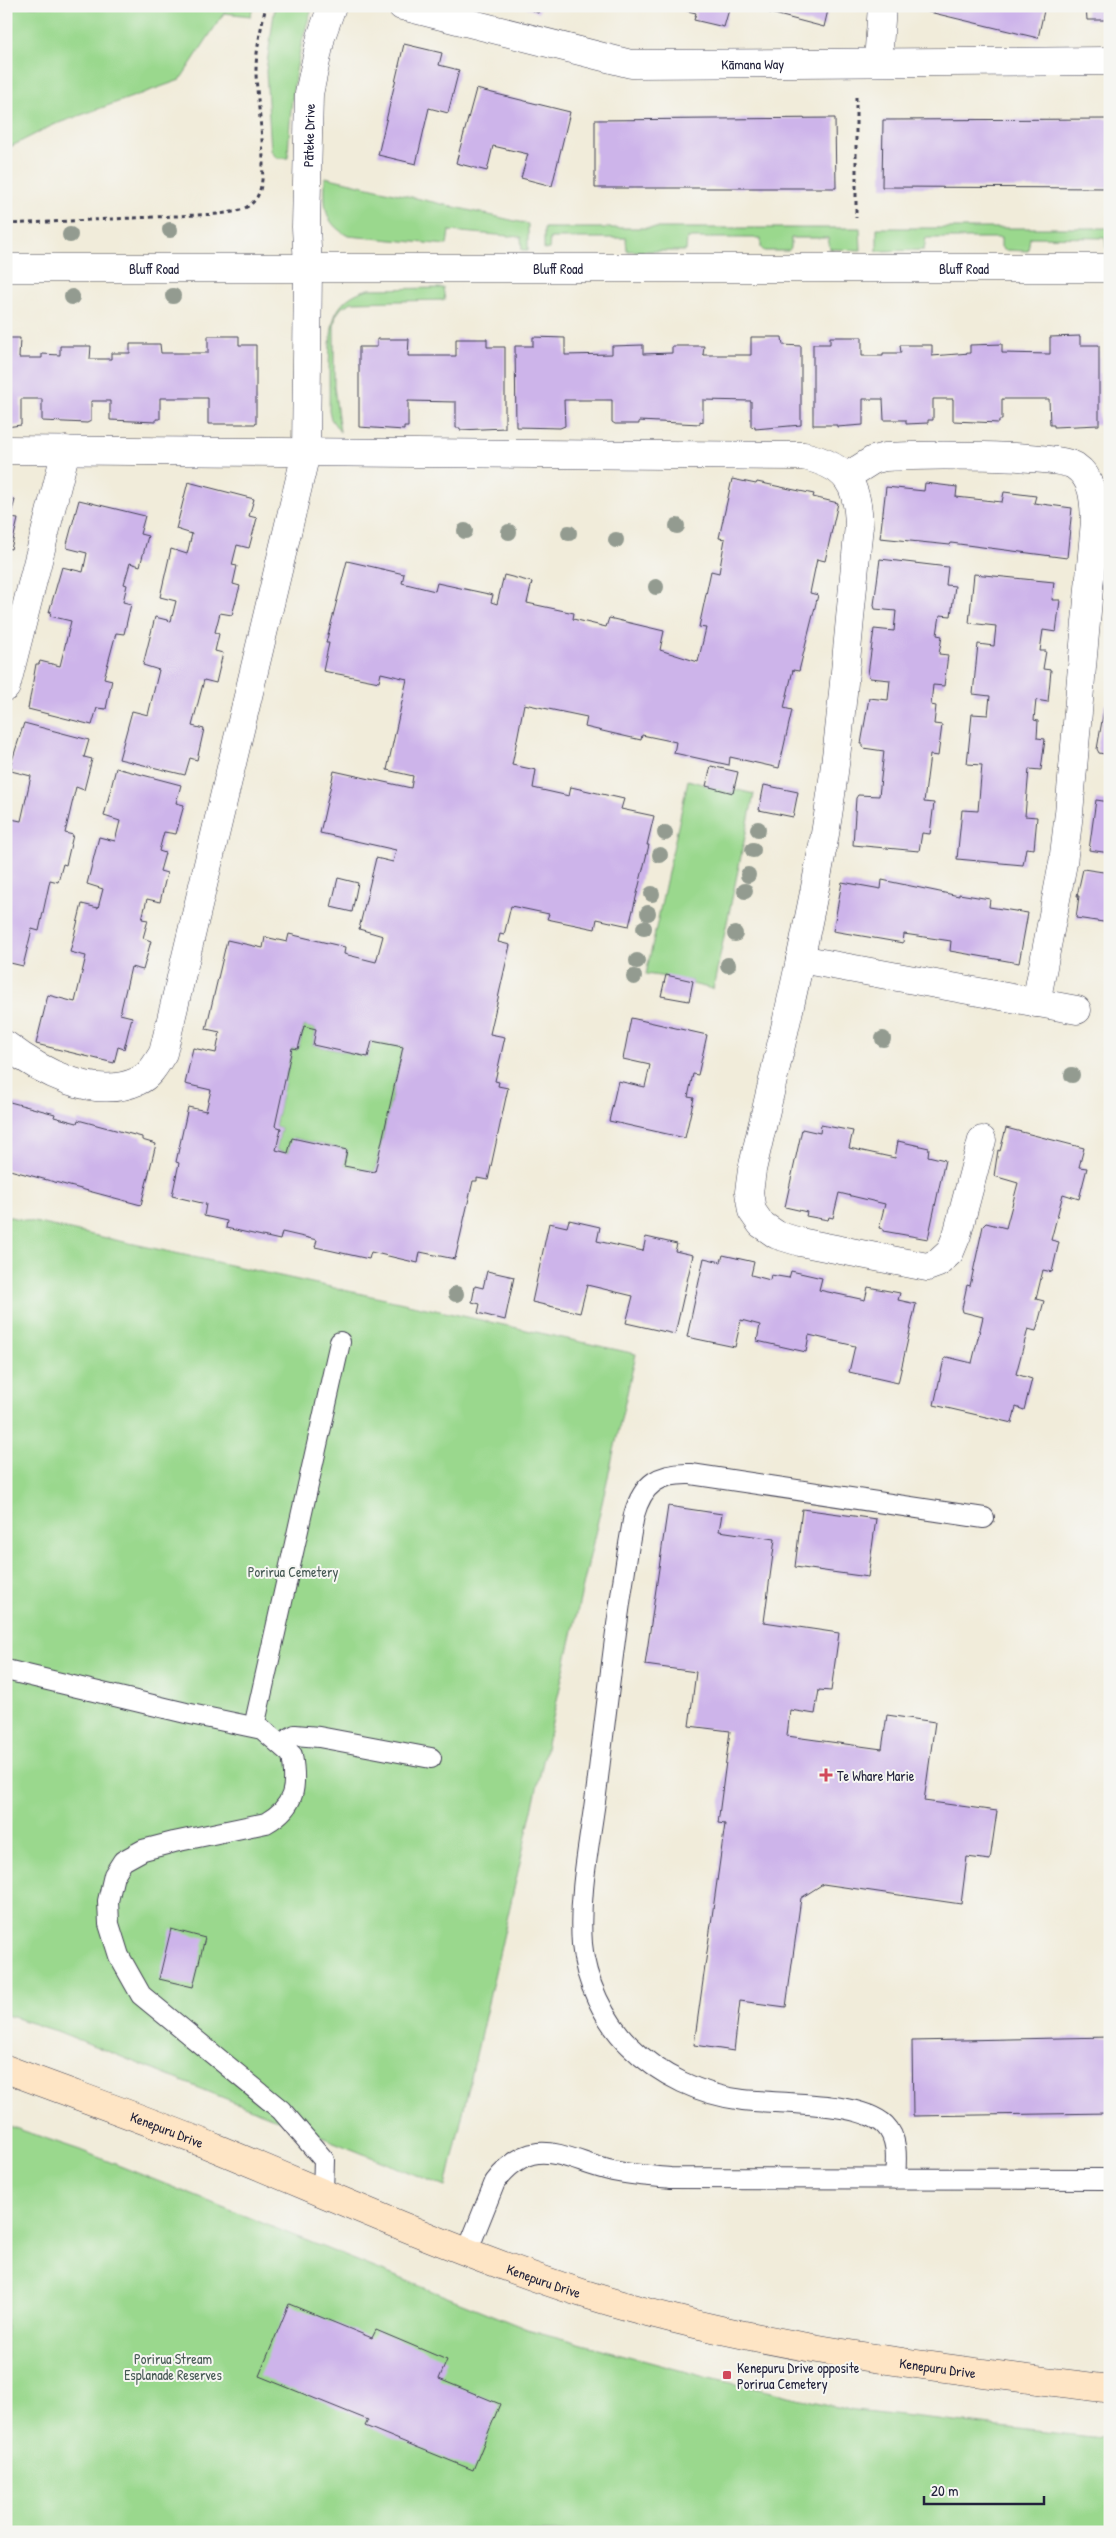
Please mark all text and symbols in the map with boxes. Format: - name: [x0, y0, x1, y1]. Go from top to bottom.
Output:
- street label: Kāmana Way: [721, 54, 784, 74]
- street label: Pāteke Drive: [298, 103, 318, 167]
- street label: Bluff Road: [129, 259, 180, 278]
- street label: Bluff Road: [533, 259, 584, 278]
- street label: Bluff Road: [939, 259, 990, 278]
- park label: Porirua Cemetery: [248, 1562, 338, 1582]
- place label: Te Whare Marie: [837, 1766, 915, 1785]
- marker: Te Whare Marie: [819, 1768, 833, 1782]
- street label: Kenepuru Drive: [128, 2106, 207, 2152]
- street label: Kenepuru Drive: [504, 2258, 584, 2302]
- park label: Porirua Stream Esplanade Reserves: [124, 2349, 222, 2385]
- street label: Kenepuru Drive: [898, 2352, 978, 2382]
- place label: Kenepuru Drive opposite Porirua Cemetery: [737, 2358, 860, 2394]
- marker: Kenepuru Drive opposite Porirua Cemetery: [721, 2369, 733, 2381]
- scale bar: [924, 2473, 1044, 2505]
- text: 20 m: [931, 2480, 958, 2501]

